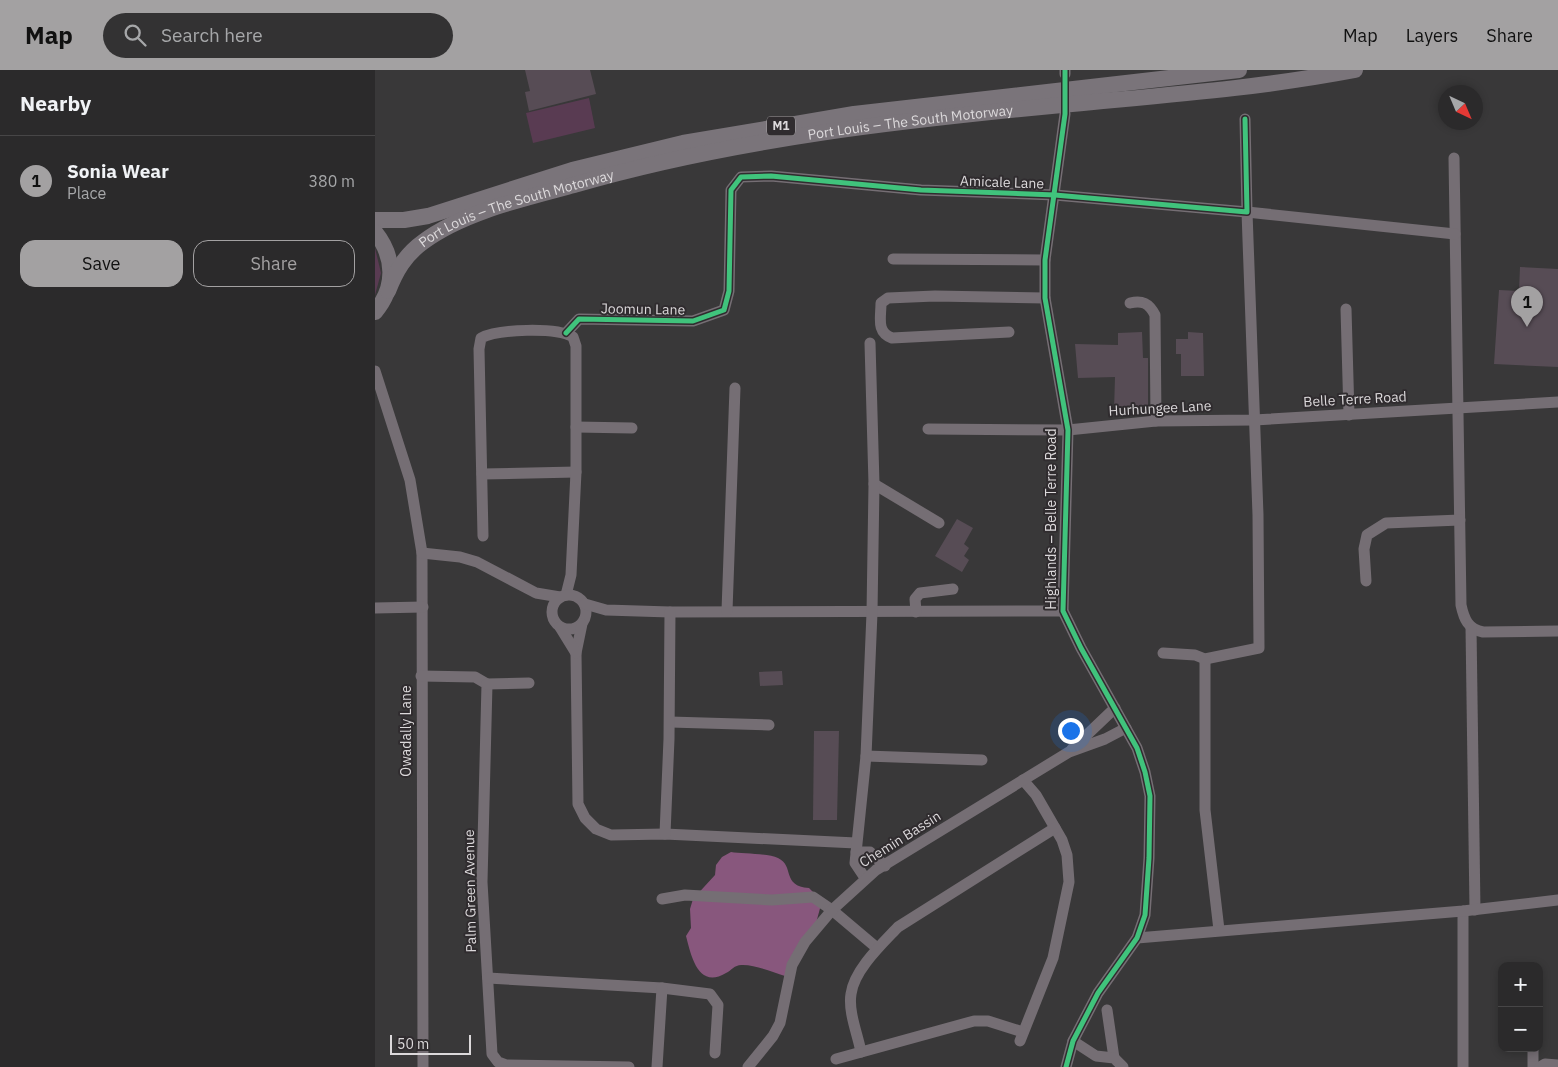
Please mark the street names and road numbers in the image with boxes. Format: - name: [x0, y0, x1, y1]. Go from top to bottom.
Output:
- street label: Port Louis – The South Motorway: [806, 101, 1014, 144]
- road number: M1: [767, 116, 795, 136]
- street label: Port Louis – The South Motorway: [415, 165, 616, 251]
- street label: Amicale Lane: [960, 172, 1045, 192]
- street label: Joomun Lane: [601, 299, 686, 319]
- street label: Belle Terre Road: [1303, 387, 1407, 411]
- street label: Hurhungee Lane: [1108, 396, 1212, 420]
- street label: Highlands – Belle Terre Road: [1042, 428, 1060, 610]
- street label: Owadally Lane: [397, 685, 415, 777]
- street label: Chemin Bassin: [856, 807, 944, 871]
- street label: Palm Green Avenue: [460, 829, 480, 953]

